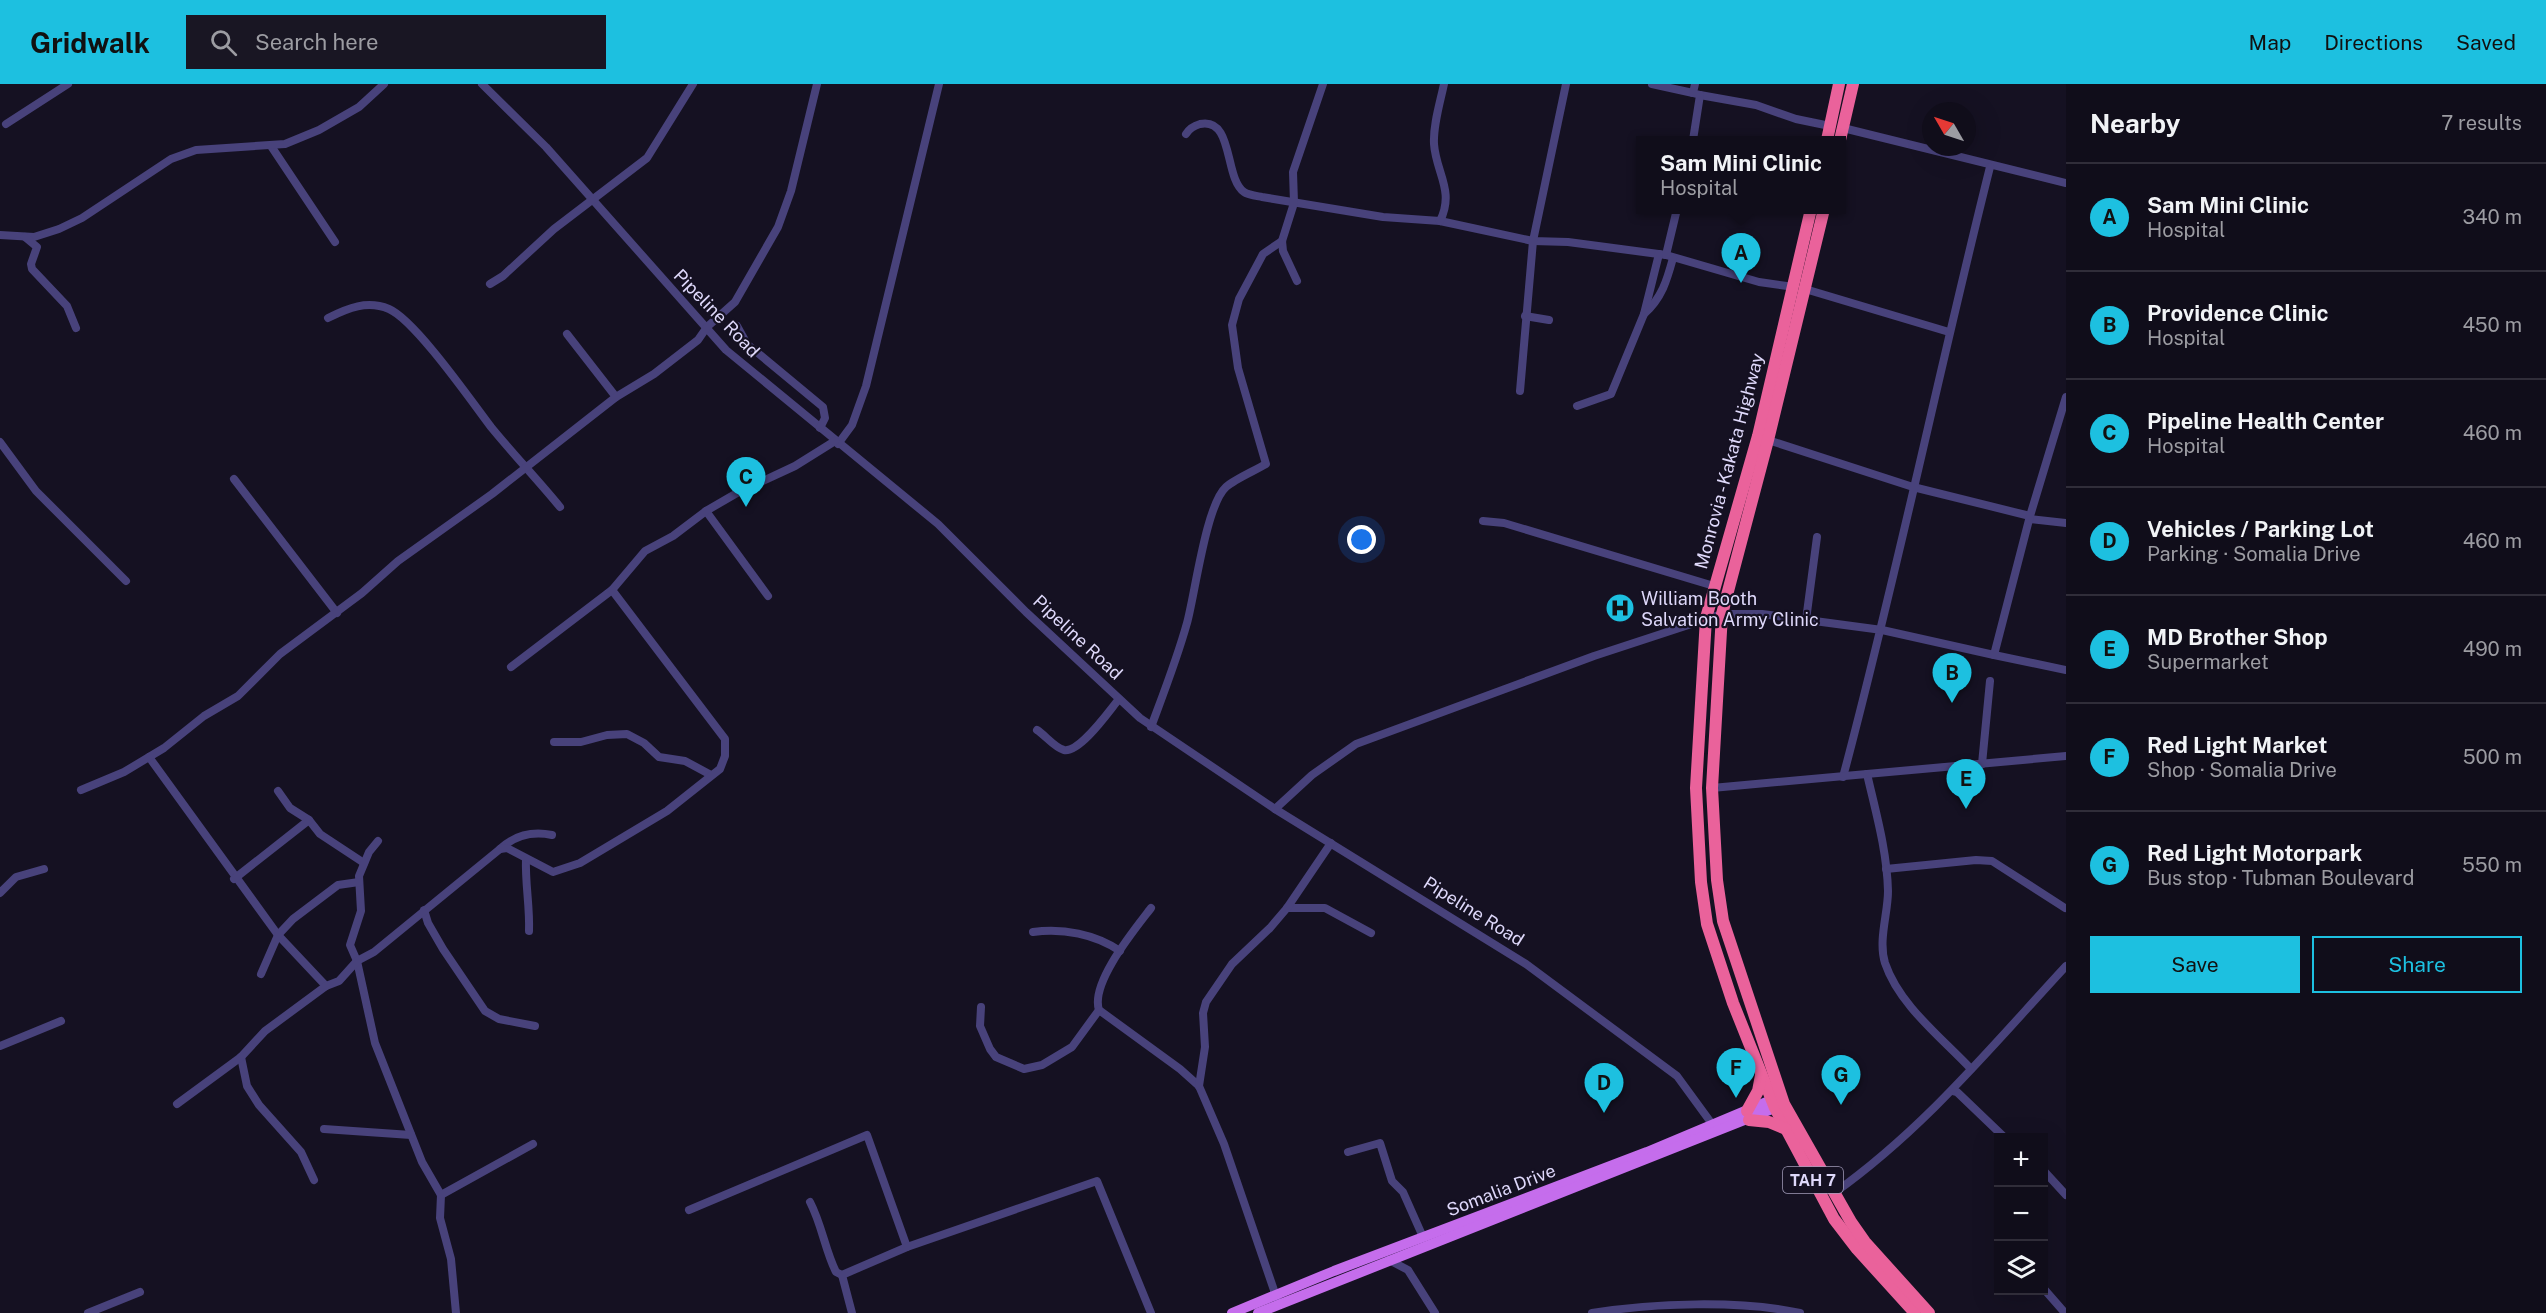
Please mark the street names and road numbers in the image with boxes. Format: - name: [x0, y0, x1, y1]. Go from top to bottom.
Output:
- street label: Pipeline Road: [670, 265, 764, 361]
- street label: Monrovia - Kakata Highway: [1690, 350, 1768, 571]
- street label: Pipeline Road: [1029, 590, 1127, 684]
- street label: Pipeline Road: [1420, 872, 1528, 950]
- street label: Somalia Drive: [1444, 1160, 1558, 1220]
- road number: TAH 7: [1783, 1167, 1843, 1193]

